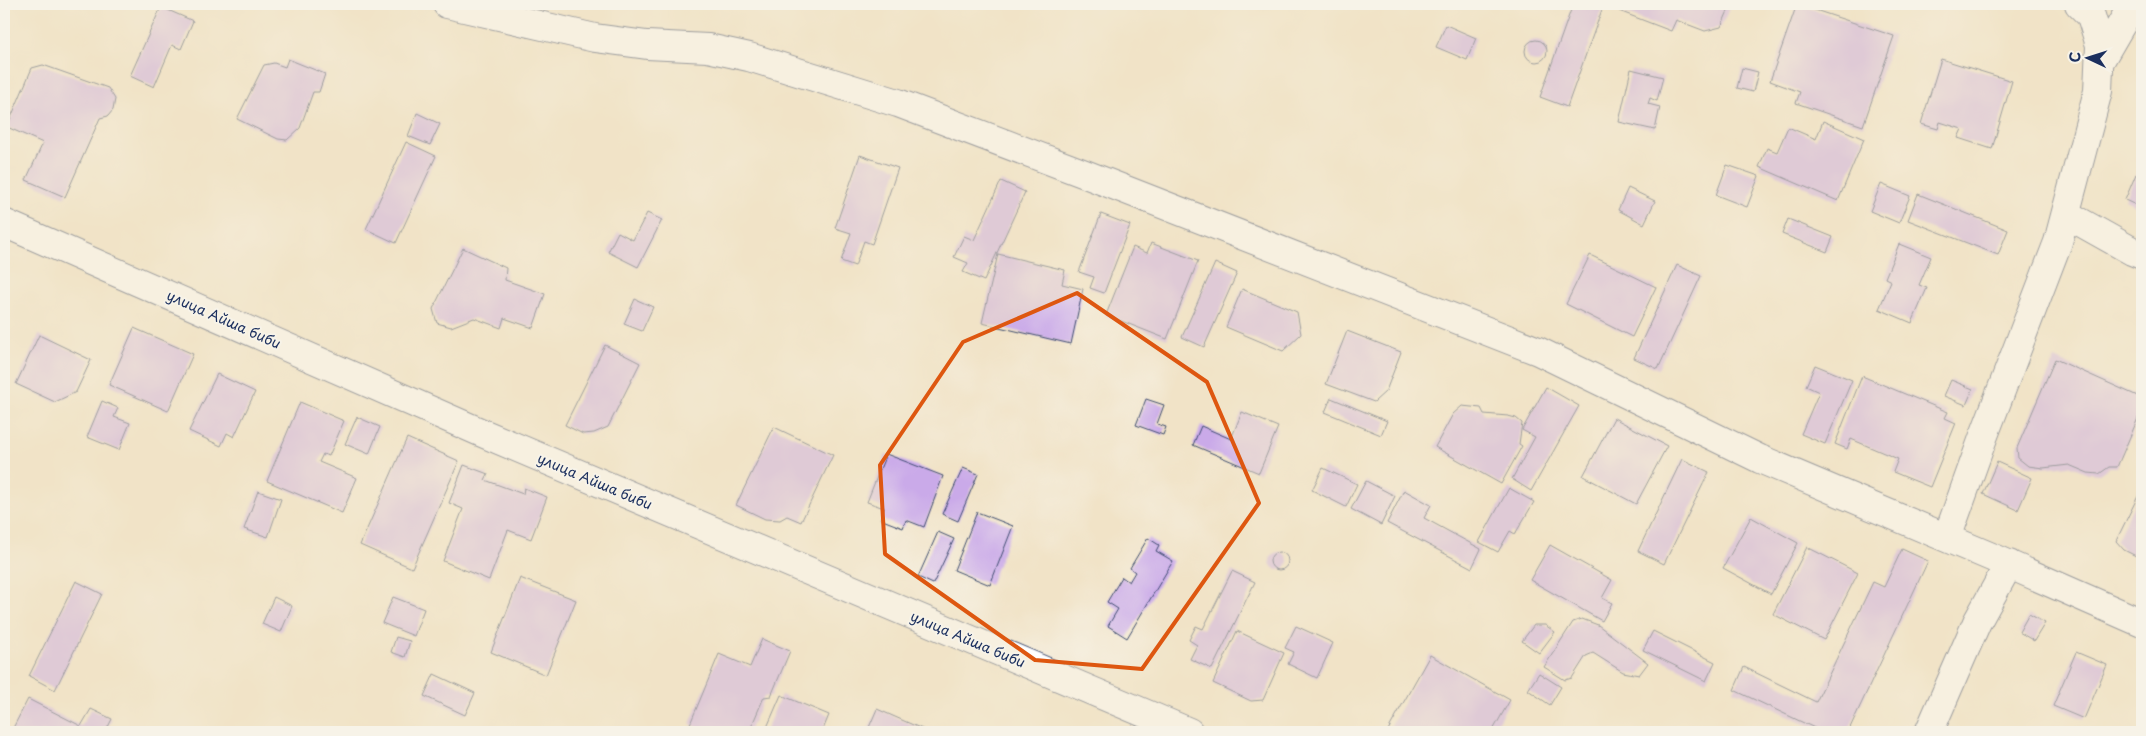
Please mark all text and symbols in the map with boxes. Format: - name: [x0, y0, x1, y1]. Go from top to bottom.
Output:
- north arrow: [2064, 32, 2114, 82]
- text: С: [2064, 51, 2085, 63]
- street label: улица Айша биби: [164, 284, 284, 354]
- street label: улица Айша биби: [534, 447, 656, 515]
- street label: улица Айша биби: [907, 605, 1029, 673]

